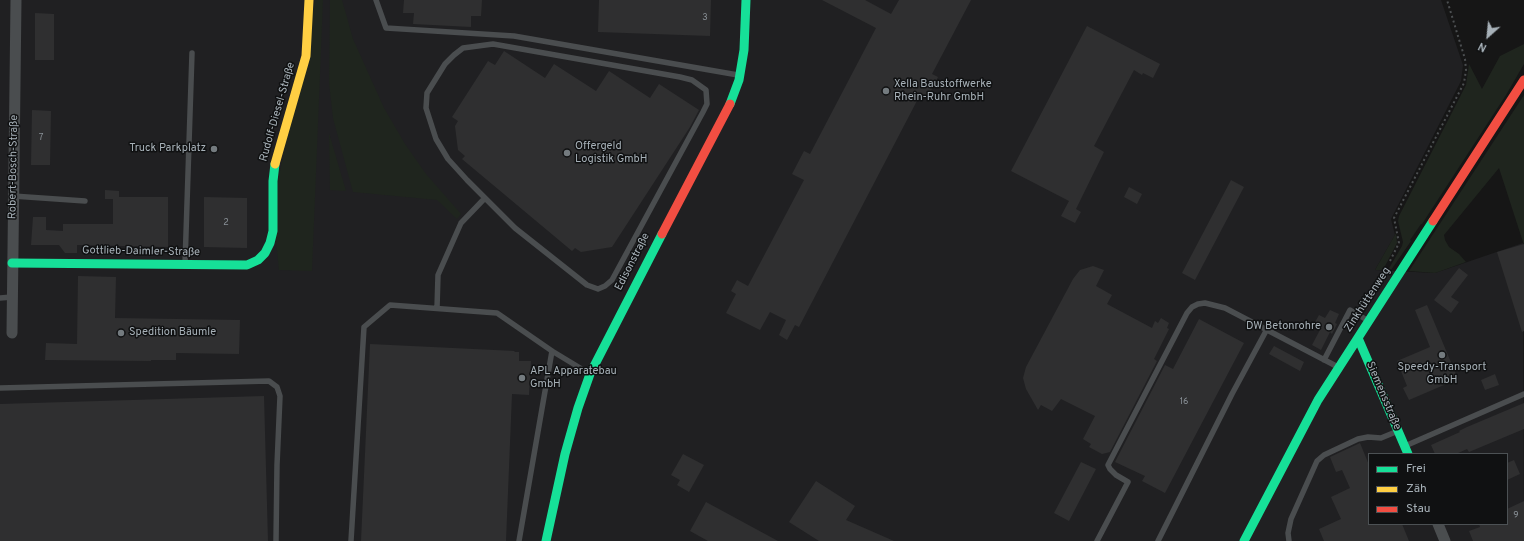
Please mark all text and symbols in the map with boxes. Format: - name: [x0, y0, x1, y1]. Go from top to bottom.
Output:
- house number: 3: [702, 13, 708, 23]
- north arrow: [1468, 16, 1508, 56]
- text: N: [1476, 39, 1489, 55]
- street label: Rudolf-Diesel-Straße: [258, 61, 298, 163]
- place label: Xella Baustoffwerke Rhein-Ruhr GmbH: [894, 78, 992, 104]
- marker: Xella Baustoffwerke Rhein-Ruhr GmbH: [881, 86, 891, 96]
- street label: Robert-Bosch-Straße: [6, 115, 22, 219]
- house number: 7: [39, 133, 43, 143]
- place label: Offergeld Logistik GmbH: [575, 140, 647, 166]
- place label: Truck Parkplatz: [129, 142, 206, 156]
- marker: Truck Parkplatz: [209, 144, 219, 154]
- marker: Offergeld Logistik GmbH: [562, 148, 572, 158]
- house number: 2: [223, 218, 229, 228]
- street label: Edisonstraße: [613, 231, 653, 293]
- street label: Gottlieb-Daimler-Straße: [82, 244, 200, 260]
- street label: Zinkhüttenweg: [1342, 265, 1394, 335]
- place label: DW Betonrohre: [1246, 320, 1321, 334]
- marker: DW Betonrohre: [1324, 322, 1334, 332]
- place label: Spedition Bäumle: [129, 326, 216, 340]
- marker: Spedition Bäumle: [116, 328, 126, 338]
- marker: Speedy-Transport GmbH: [1437, 350, 1447, 360]
- street label: Siemensstraße: [1363, 360, 1403, 432]
- place label: Speedy-Transport GmbH: [1398, 361, 1486, 387]
- place label: APL Apparatebau GmbH: [530, 365, 617, 391]
- marker: APL Apparatebau GmbH: [517, 373, 527, 383]
- house number: 16: [1180, 397, 1188, 407]
- legend: [1368, 453, 1508, 525]
- text: Frei: [1406, 461, 1426, 477]
- text: Zäh: [1406, 481, 1427, 497]
- text: Stau: [1406, 501, 1431, 517]
- house number: 9: [1513, 511, 1519, 521]

